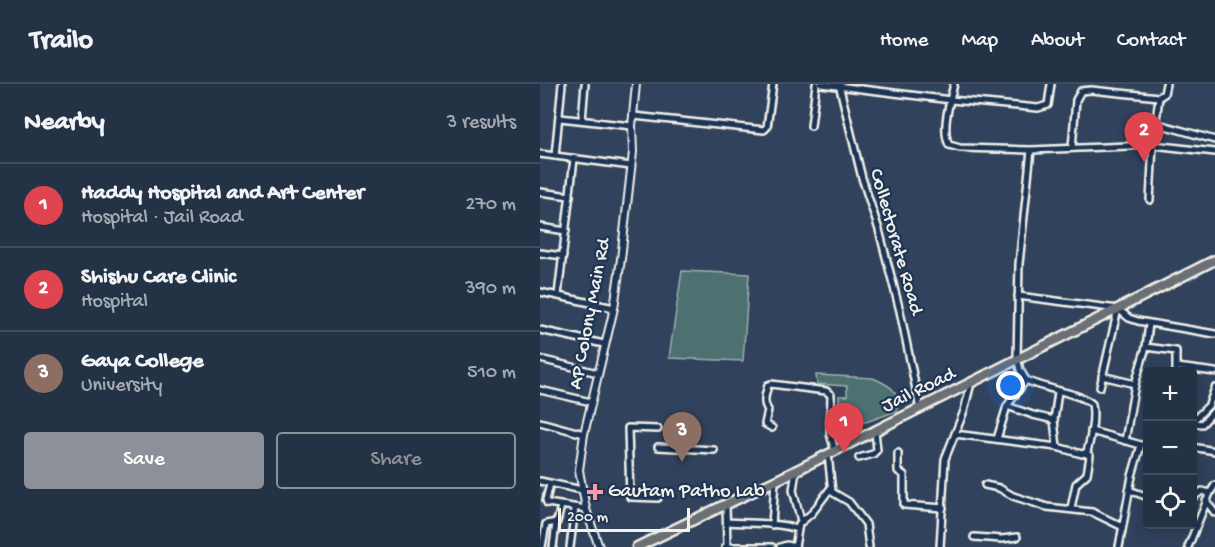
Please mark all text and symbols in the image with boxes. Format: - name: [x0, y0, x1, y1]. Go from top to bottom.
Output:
- text: Trailo: [30, 25, 93, 58]
- text: Home: [880, 29, 928, 54]
- text: Map: [961, 29, 998, 54]
- text: About: [1031, 29, 1084, 54]
- text: Contact: [1117, 29, 1185, 54]
- text: Nearby: [24, 108, 105, 139]
- text: 3 results: [447, 112, 516, 135]
- pin: 2: [1124, 112, 1164, 162]
- street label: Collectorate Road: [863, 166, 927, 320]
- text: Haddy Hospital and Art Center: [81, 181, 364, 207]
- text: 1: [39, 194, 48, 217]
- text: 270 m: [466, 194, 516, 217]
- text: Hospital · Jail Road: [81, 207, 243, 230]
- street label: AP Colony Main Rd: [565, 234, 617, 391]
- text: Shishu Care Clinic: [81, 265, 236, 291]
- text: 2: [39, 278, 48, 301]
- text: 390 m: [465, 278, 516, 301]
- text: Hospital: [81, 291, 148, 314]
- text: Gaya College: [81, 349, 204, 375]
- text: 3: [38, 362, 49, 385]
- text: 510 m: [467, 362, 516, 385]
- street label: Jail Road: [879, 362, 962, 419]
- map controls: [1143, 367, 1197, 529]
- button: +: [1143, 367, 1197, 421]
- your location: [996, 371, 1025, 400]
- text: University: [81, 375, 162, 398]
- pin: 1: [824, 404, 864, 453]
- pin: 3: [662, 412, 702, 462]
- button: −: [1143, 421, 1197, 475]
- button: Save: [24, 432, 264, 489]
- button: Share: [276, 432, 516, 489]
- button: locate: [1143, 475, 1197, 529]
- place label: Gautam Patho Lab: [608, 481, 765, 504]
- marker: Gautam Patho Lab: [586, 483, 604, 501]
- scale bar: [558, 505, 690, 532]
- text: 200 m: [567, 509, 608, 528]

